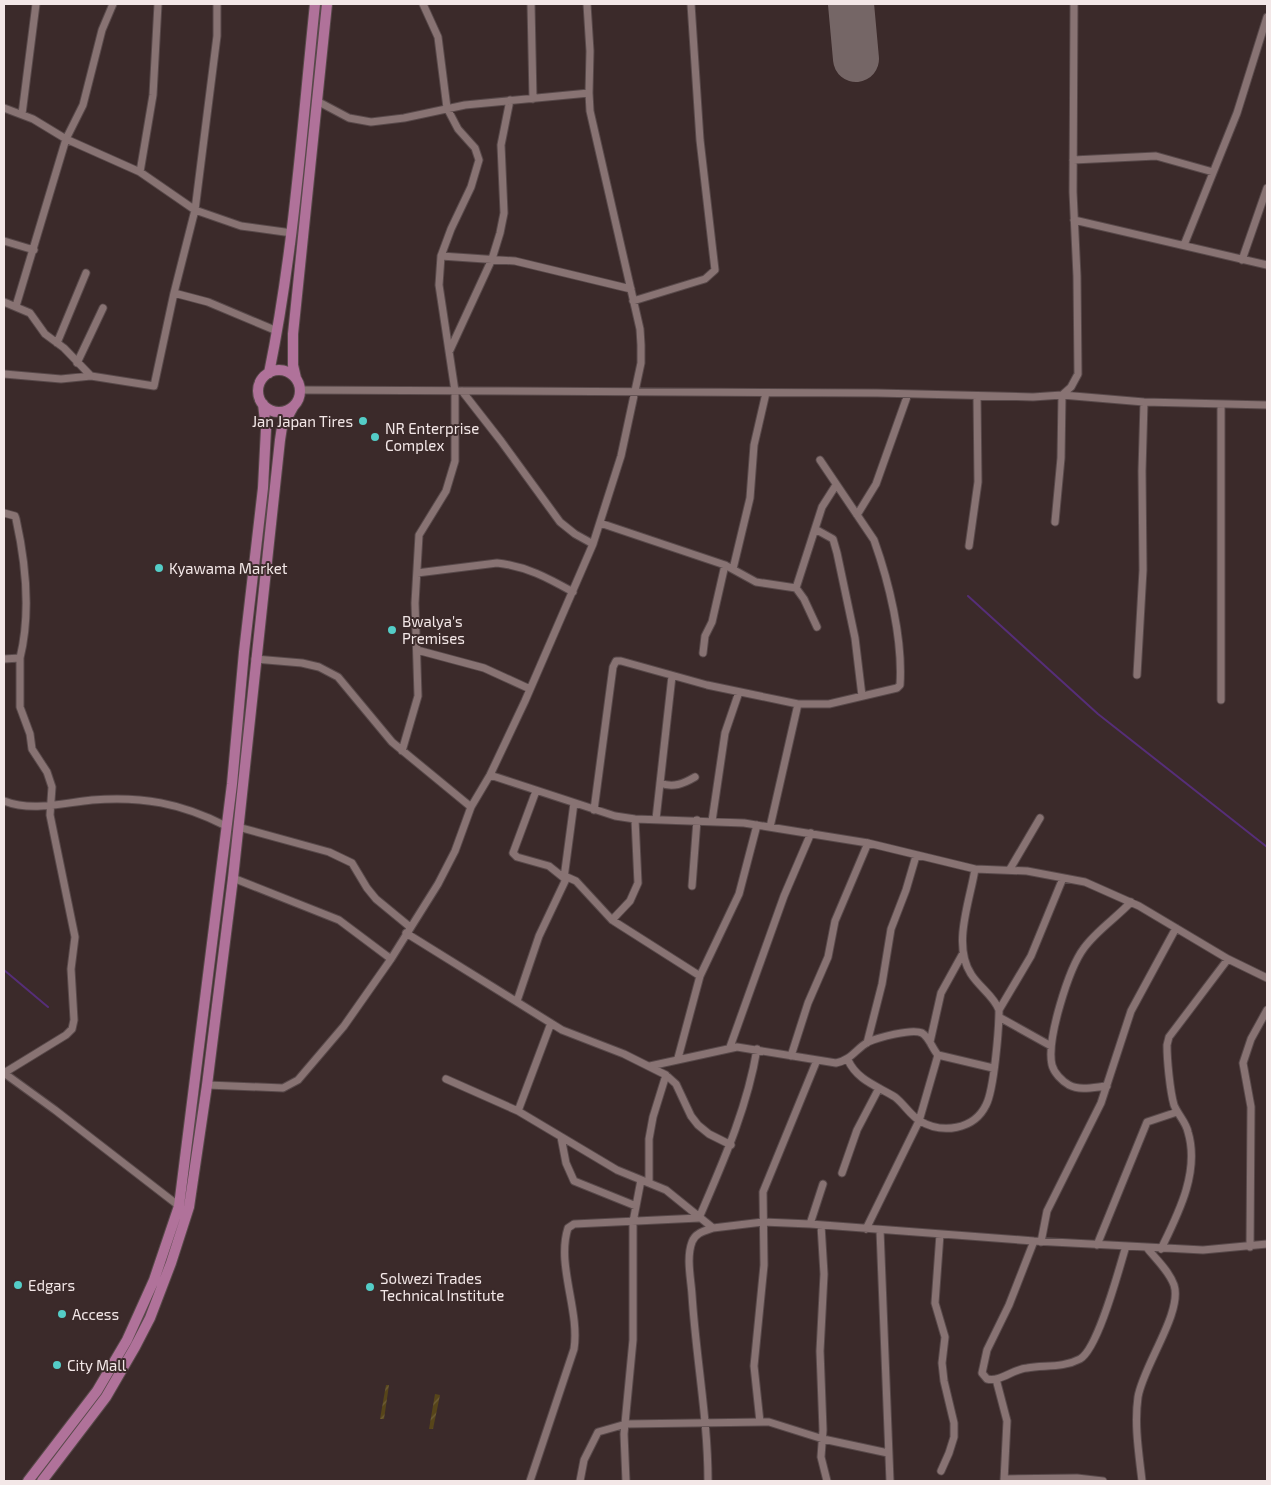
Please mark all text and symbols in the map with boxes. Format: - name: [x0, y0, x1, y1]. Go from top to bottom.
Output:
- place label: Jan Japan Tires: [252, 412, 353, 430]
- marker: Jan Japan Tires: [357, 415, 369, 427]
- place label: NR Enterprise Complex: [385, 419, 479, 454]
- marker: NR Enterprise Complex: [369, 431, 381, 443]
- place label: Kyawama Market: [169, 559, 288, 577]
- marker: Kyawama Market: [153, 562, 165, 574]
- place label: Bwalya's Premises: [402, 612, 465, 647]
- marker: Bwalya's Premises: [386, 624, 398, 636]
- place label: Solwezi Trades Technical Institute: [380, 1269, 504, 1304]
- place label: Edgars: [28, 1276, 75, 1294]
- marker: Edgars: [12, 1279, 24, 1291]
- marker: Solwezi Trades Technical Institute: [364, 1281, 376, 1293]
- place label: Access: [72, 1305, 119, 1323]
- marker: Access: [56, 1308, 68, 1320]
- place label: City Mall: [67, 1356, 127, 1374]
- marker: City Mall: [51, 1359, 63, 1371]

